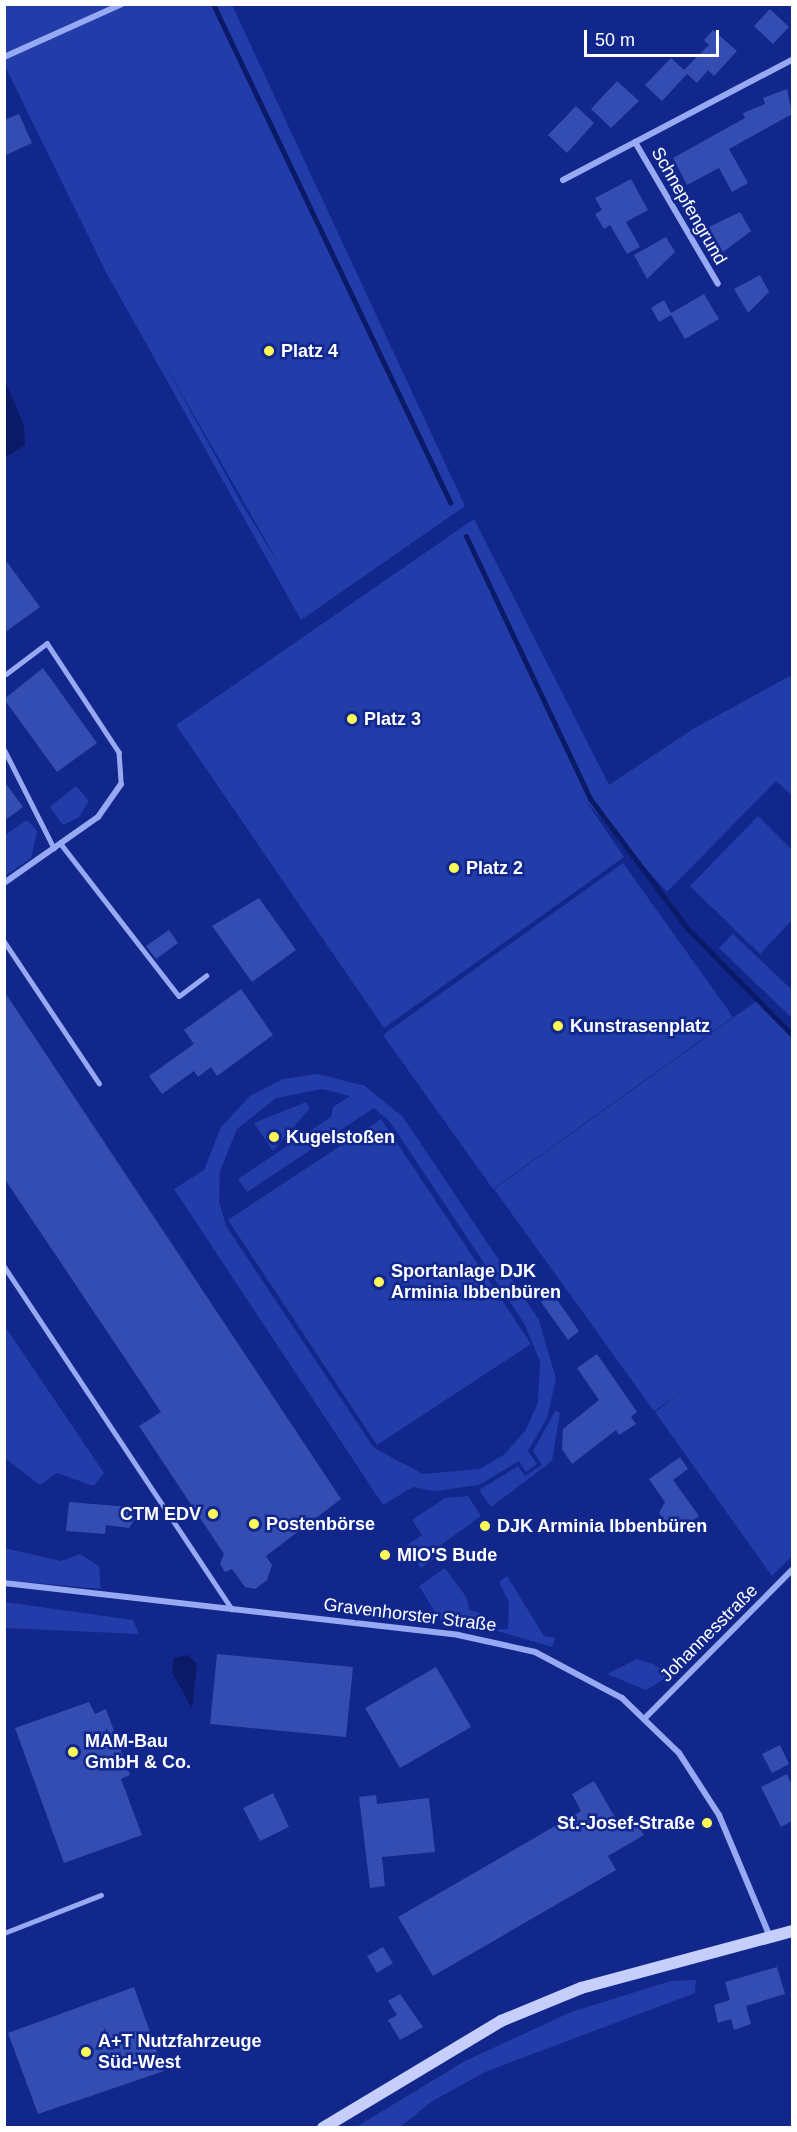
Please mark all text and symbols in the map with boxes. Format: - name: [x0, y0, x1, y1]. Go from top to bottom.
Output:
- scale bar: [587, 18, 722, 56]
- text: 50 m: [595, 30, 635, 50]
- street label: Schnepfengrund: [647, 143, 731, 269]
- place label: Platz 4: [281, 340, 338, 362]
- marker: Platz 4: [262, 344, 276, 358]
- place label: Platz 3: [364, 708, 421, 730]
- marker: Platz 3: [345, 712, 359, 726]
- place label: Platz 2: [466, 857, 523, 879]
- marker: Platz 2: [447, 861, 461, 875]
- place label: Kunstrasenplatz: [570, 1015, 710, 1037]
- marker: Kunstrasenplatz: [551, 1019, 565, 1033]
- place label: Kugelstoßen: [286, 1126, 395, 1148]
- marker: Kugelstoßen: [267, 1130, 281, 1144]
- place label: Sportanlage DJK Arminia Ibbenbüren: [391, 1261, 561, 1304]
- marker: Sportanlage DJK Arminia Ibbenbüren: [372, 1275, 386, 1289]
- place label: CTM EDV: [120, 1503, 201, 1525]
- marker: CTM EDV: [206, 1507, 220, 1521]
- place label: Postenbörse: [266, 1513, 375, 1535]
- place label: DJK Arminia Ibbenbüren: [497, 1515, 708, 1537]
- marker: Postenbörse: [247, 1517, 261, 1531]
- marker: DJK Arminia Ibbenbüren: [478, 1519, 492, 1533]
- place label: MIO'S Bude: [397, 1544, 497, 1566]
- marker: MIO'S Bude: [378, 1548, 392, 1562]
- street label: Johannesstraße: [656, 1580, 762, 1686]
- street label: Gravenhorster Straße: [322, 1594, 498, 1636]
- place label: MAM-Bau GmbH & Co.: [85, 1731, 191, 1774]
- marker: MAM-Bau GmbH & Co.: [66, 1745, 80, 1759]
- place label: St.-Josef-Straße: [557, 1812, 695, 1834]
- marker: St.-Josef-Straße: [700, 1816, 714, 1830]
- place label: A+T Nutzfahrzeuge Süd-West: [98, 2031, 262, 2074]
- marker: A+T Nutzfahrzeuge Süd-West: [79, 2045, 93, 2059]

